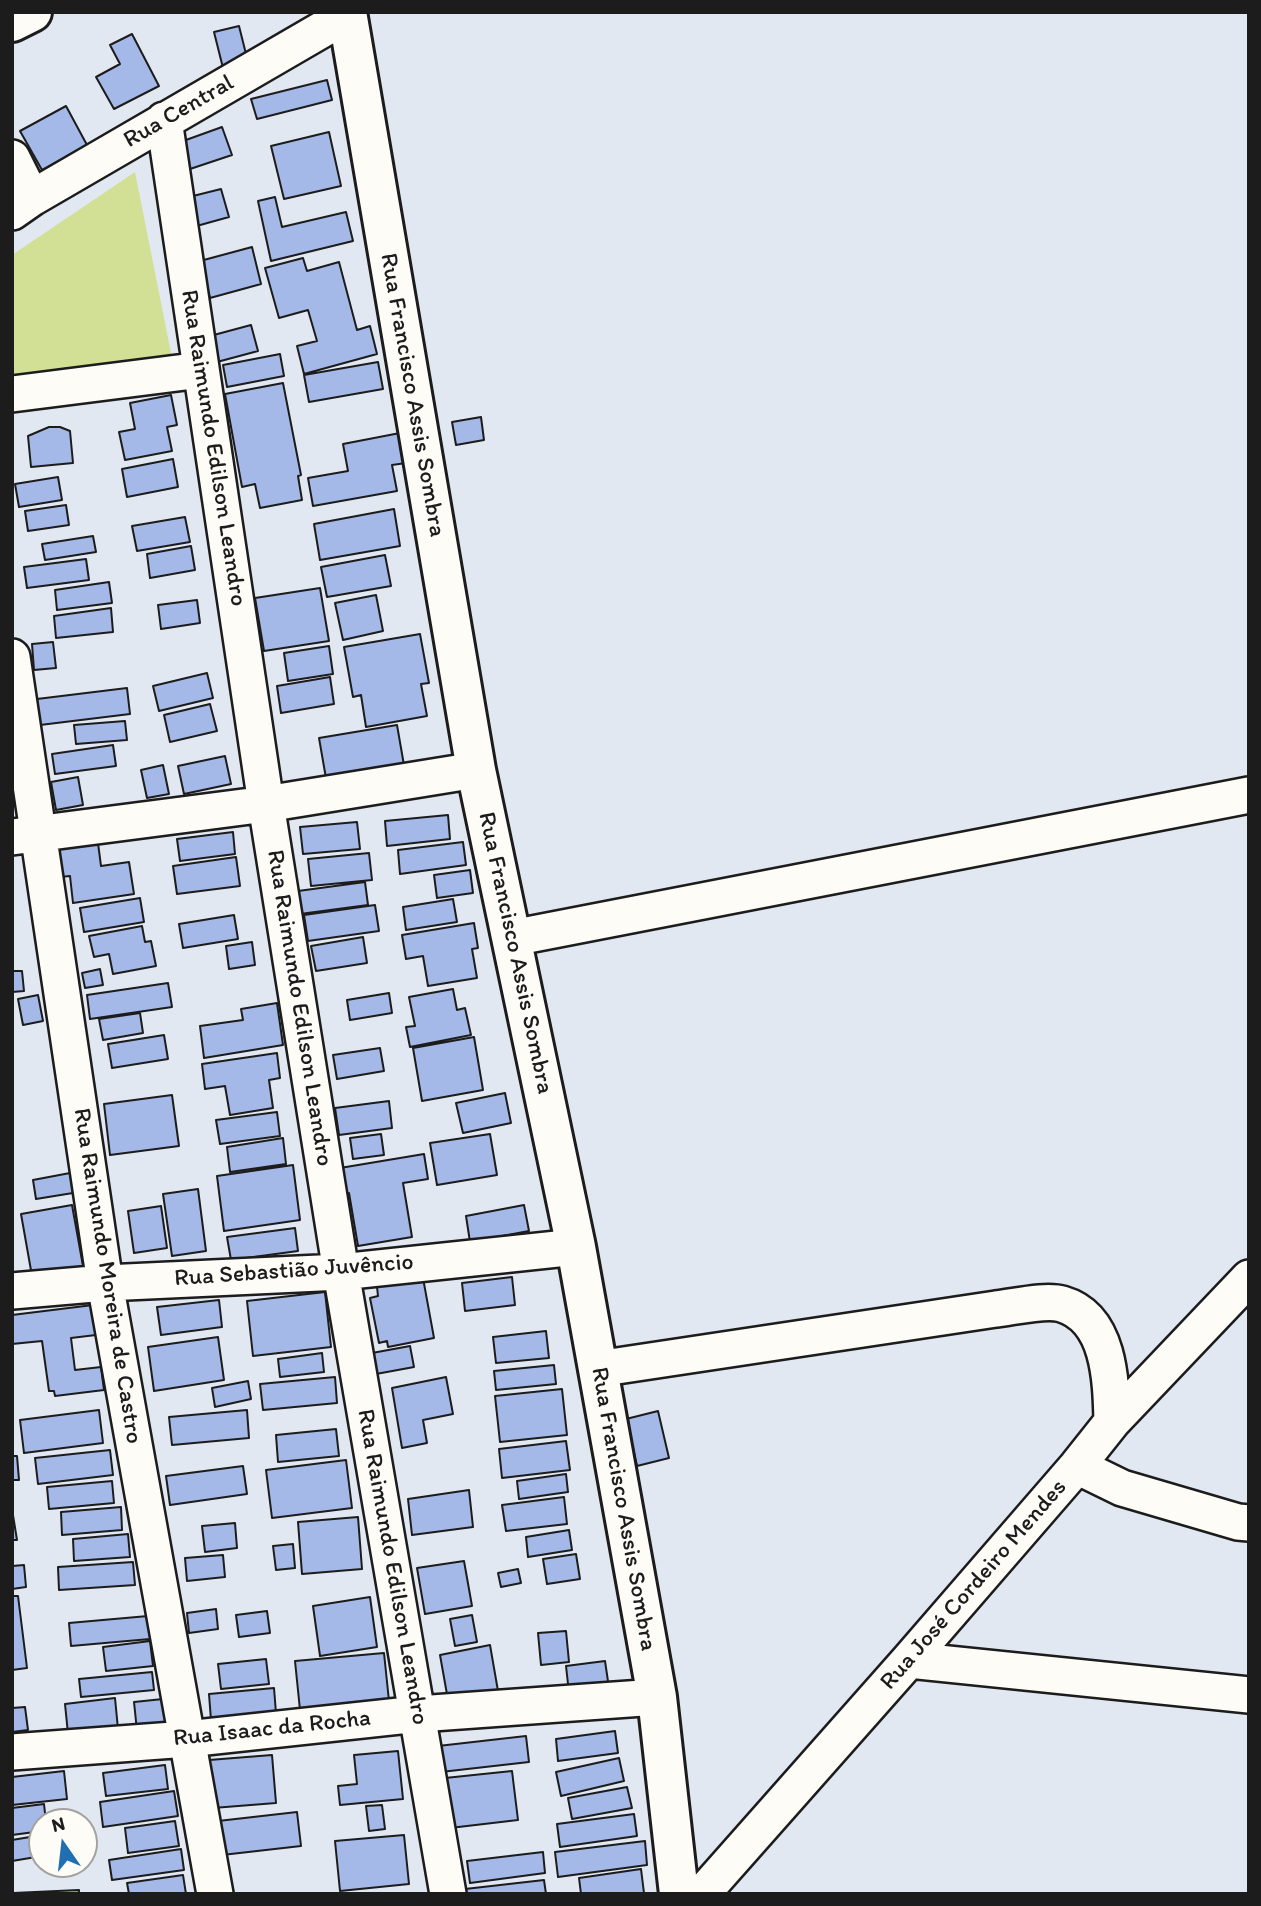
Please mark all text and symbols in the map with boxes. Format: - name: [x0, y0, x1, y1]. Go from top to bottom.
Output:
- street label: Rua Central: [119, 69, 239, 155]
- street label: Rua Francisco Assis Sombra: [373, 251, 451, 539]
- street label: Rua Raimundo Edilson Leandro: [174, 288, 252, 608]
- street label: Rua Francisco Assis Sombra: [471, 809, 559, 1097]
- street label: Rua Raimundo Edilson Leandro: [260, 848, 338, 1168]
- street label: Rua Raimundo Moreira de Castro: [66, 1106, 148, 1446]
- street label: Rua Sebastião Juvêncio: [173, 1248, 415, 1294]
- street label: Rua Francisco Assis Sombra: [584, 1365, 662, 1653]
- street label: Rua Raimundo Edilson Leandro: [350, 1407, 434, 1727]
- street label: Rua José Cordeiro Mendes: [875, 1474, 1073, 1696]
- street label: Rua Isaac da Rocha: [172, 1704, 372, 1754]
- north arrow: [28, 1808, 98, 1878]
- text: N: [49, 1811, 67, 1837]

